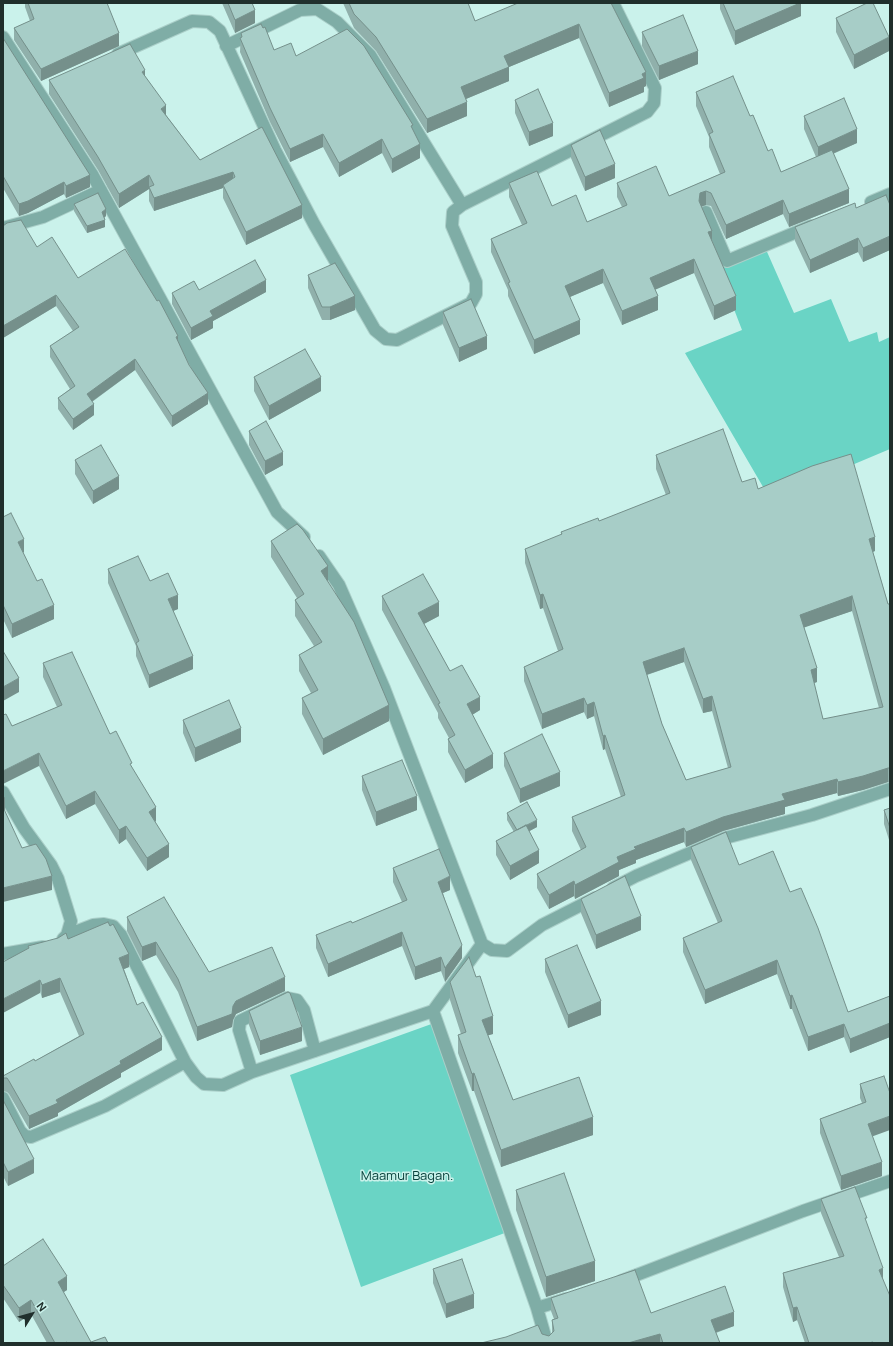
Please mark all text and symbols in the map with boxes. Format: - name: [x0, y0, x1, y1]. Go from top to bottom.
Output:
- park label: Maamur Bagan.: [361, 1168, 453, 1184]
- north arrow: [12, 1294, 52, 1334]
- text: N: [34, 1299, 50, 1314]

